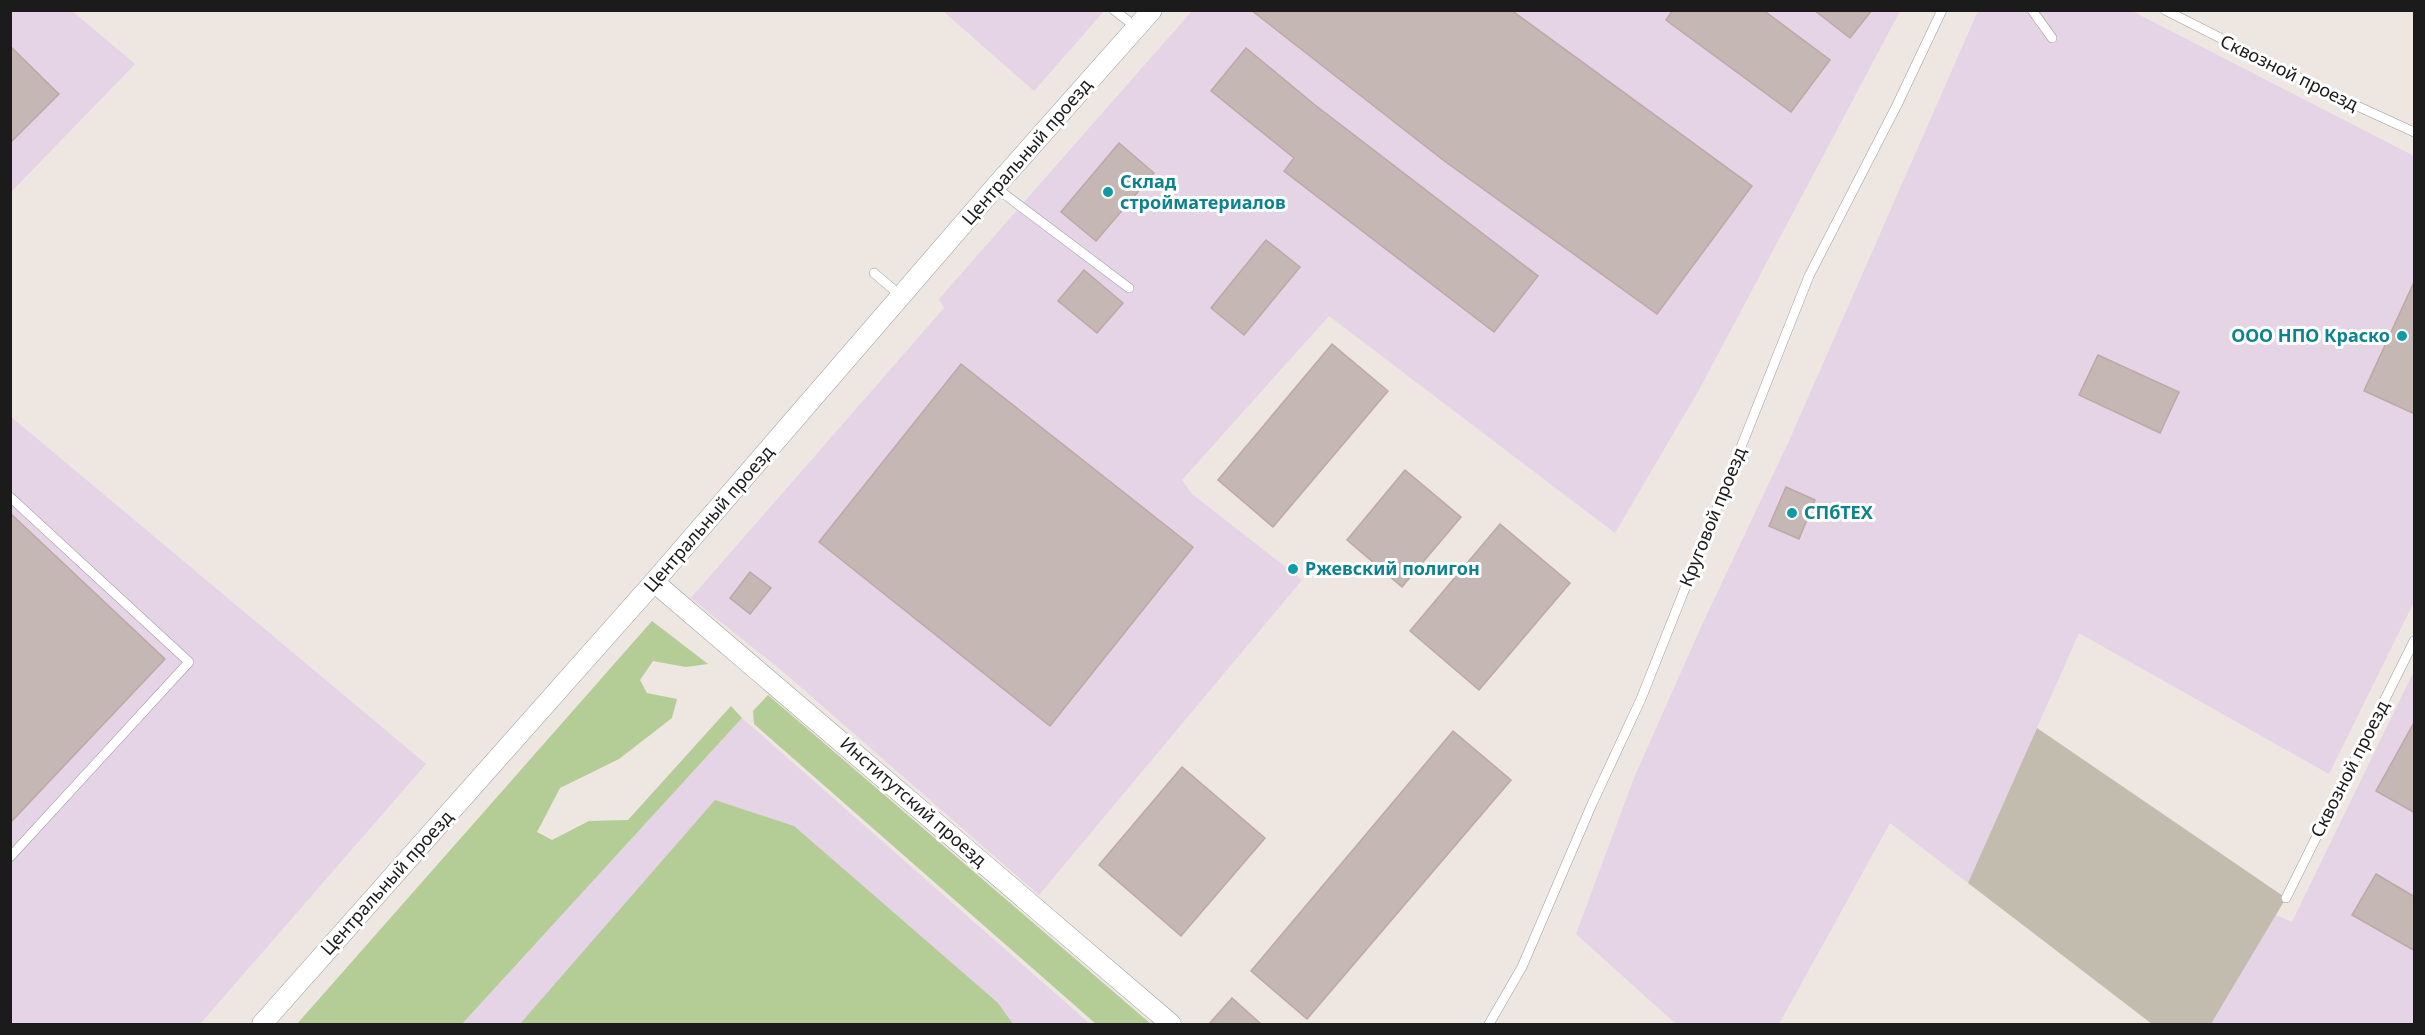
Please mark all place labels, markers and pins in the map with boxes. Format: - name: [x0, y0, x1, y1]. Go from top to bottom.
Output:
- place label: Склад стройматериалов: [1120, 169, 1286, 214]
- marker: Склад стройматериалов: [1101, 185, 1115, 199]
- place label: ООО НПО Краско: [2231, 323, 2390, 347]
- marker: ООО НПО Краско: [2395, 329, 2409, 343]
- place label: СПбТЕХ: [1804, 500, 1873, 524]
- marker: СПбТЕХ: [1785, 506, 1799, 520]
- place label: Ржевский полигон: [1305, 556, 1480, 580]
- marker: Ржевский полигон: [1286, 562, 1300, 576]

